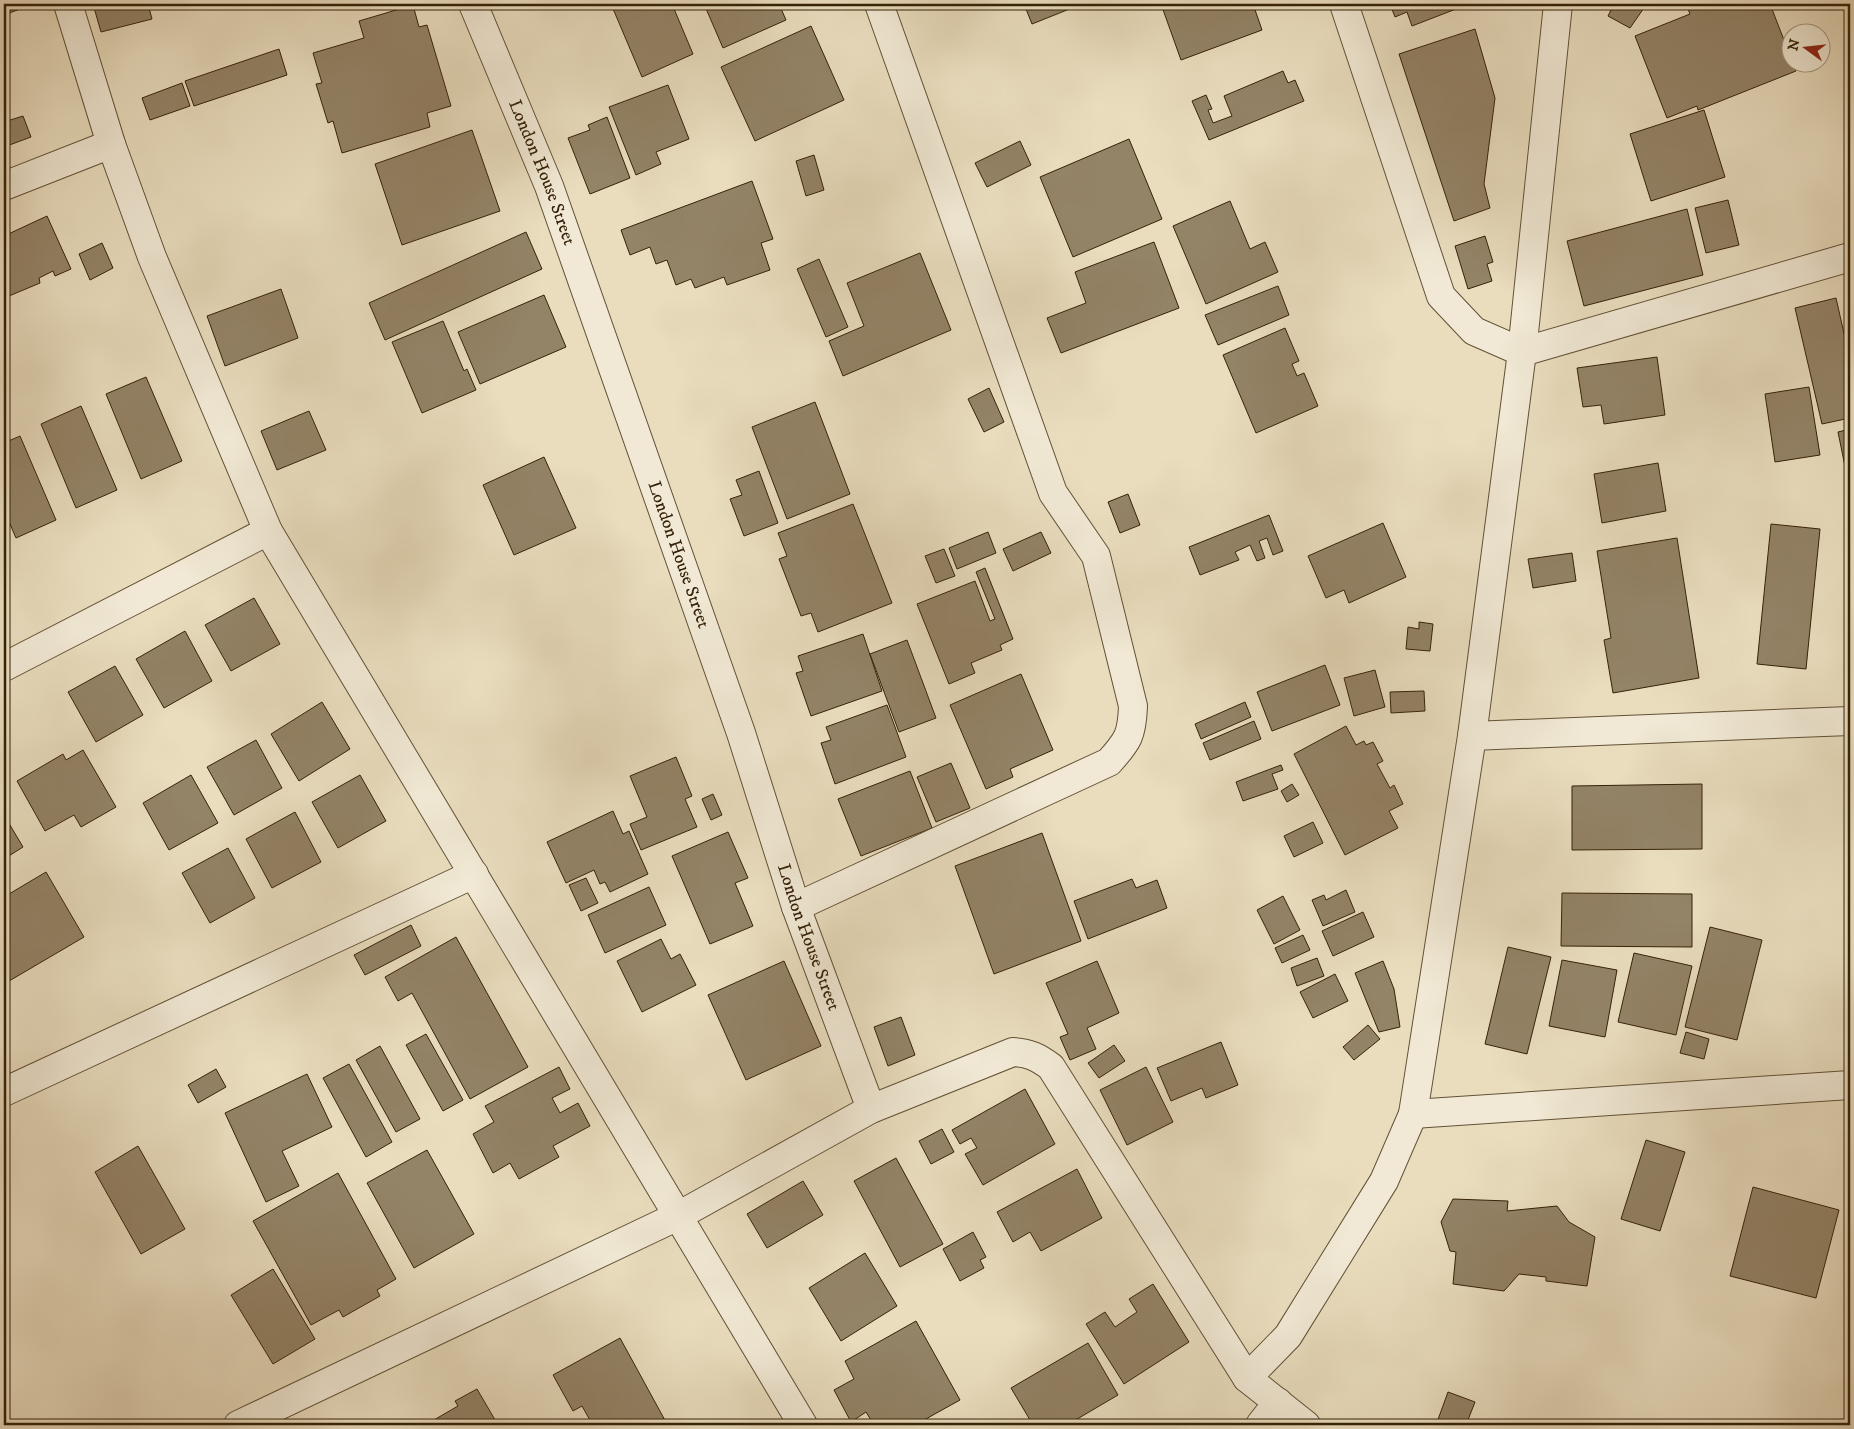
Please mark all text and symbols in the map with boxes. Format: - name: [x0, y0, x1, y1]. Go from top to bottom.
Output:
- north arrow: [1782, 22, 1832, 72]
- text: N: [1784, 37, 1805, 53]
- street label: London House Street: [503, 96, 580, 248]
- street label: London House Street: [642, 478, 714, 631]
- street label: London House Street: [772, 861, 845, 1014]

